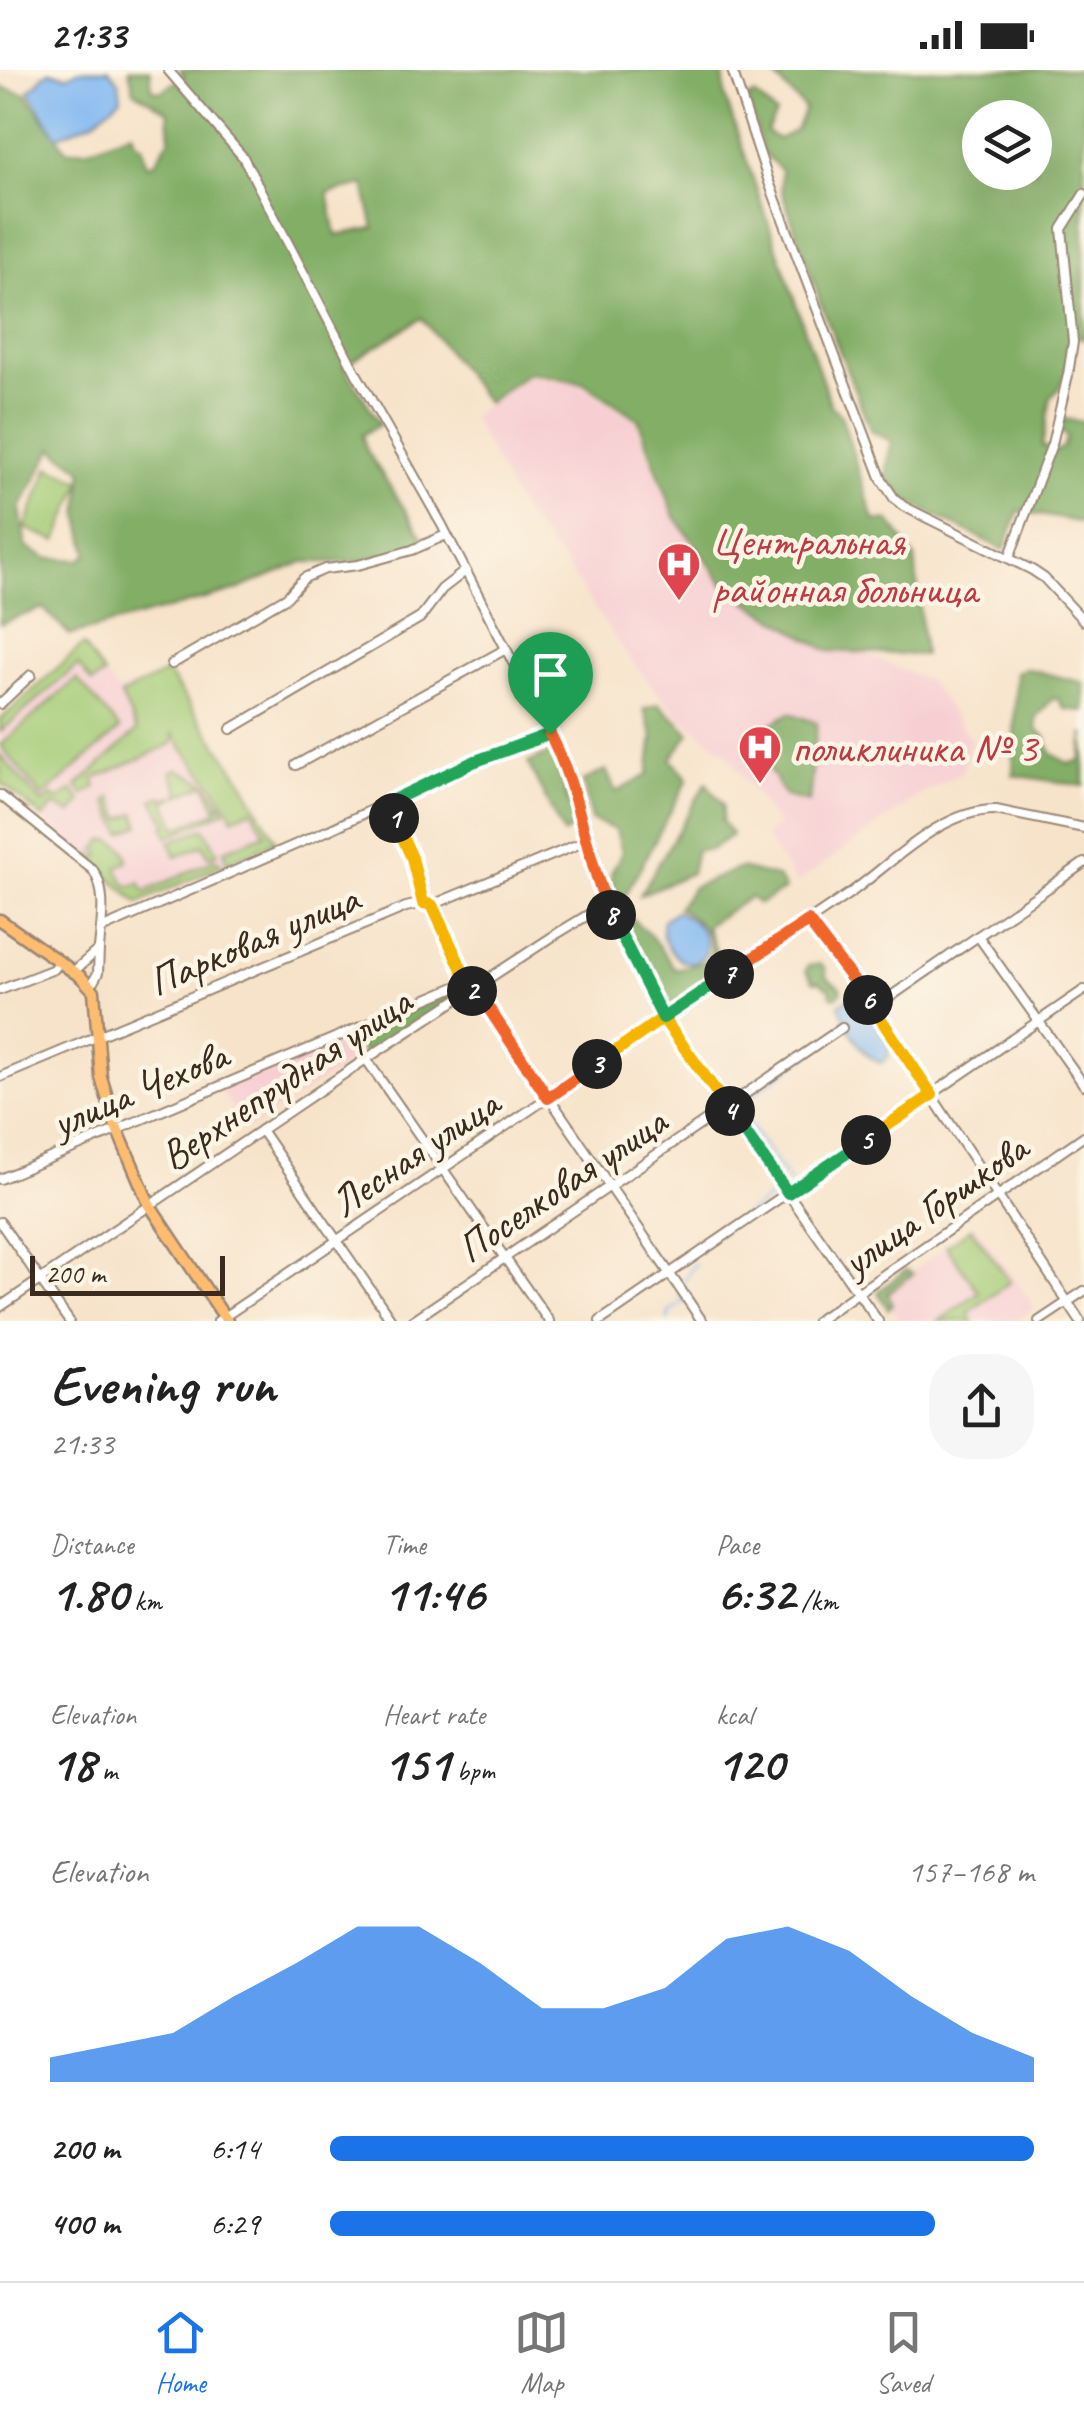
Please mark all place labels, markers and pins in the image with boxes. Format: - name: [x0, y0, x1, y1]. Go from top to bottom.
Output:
- place label: Центральная районная больница: [712, 515, 981, 616]
- hospital icon: Центральная районная больница: [656, 541, 702, 602]
- pin: [508, 632, 593, 735]
- place label: поликлиника № 3: [792, 722, 1040, 775]
- hospital icon: поликлиника № 3: [737, 724, 783, 785]
- pin: 1: [369, 793, 419, 843]
- pin: 8: [586, 890, 636, 940]
- pin: 7: [704, 949, 754, 999]
- pin: 2: [447, 966, 497, 1016]
- pin: 6: [843, 975, 893, 1025]
- pin: 3: [572, 1039, 622, 1089]
- pin: 4: [705, 1086, 755, 1136]
- pin: 5: [841, 1115, 891, 1165]

